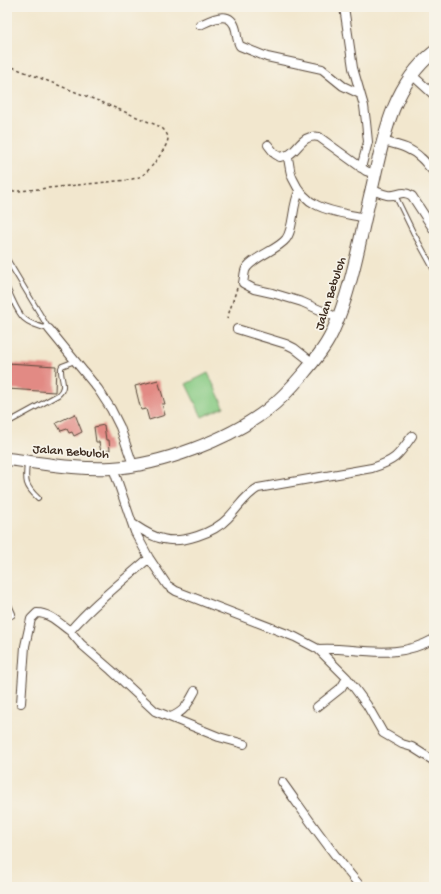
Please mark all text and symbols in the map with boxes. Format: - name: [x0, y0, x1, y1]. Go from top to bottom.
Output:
- street label: Jalan Bebuloh: [312, 255, 350, 332]
- street label: Jalan Bebuloh: [32, 442, 109, 463]

